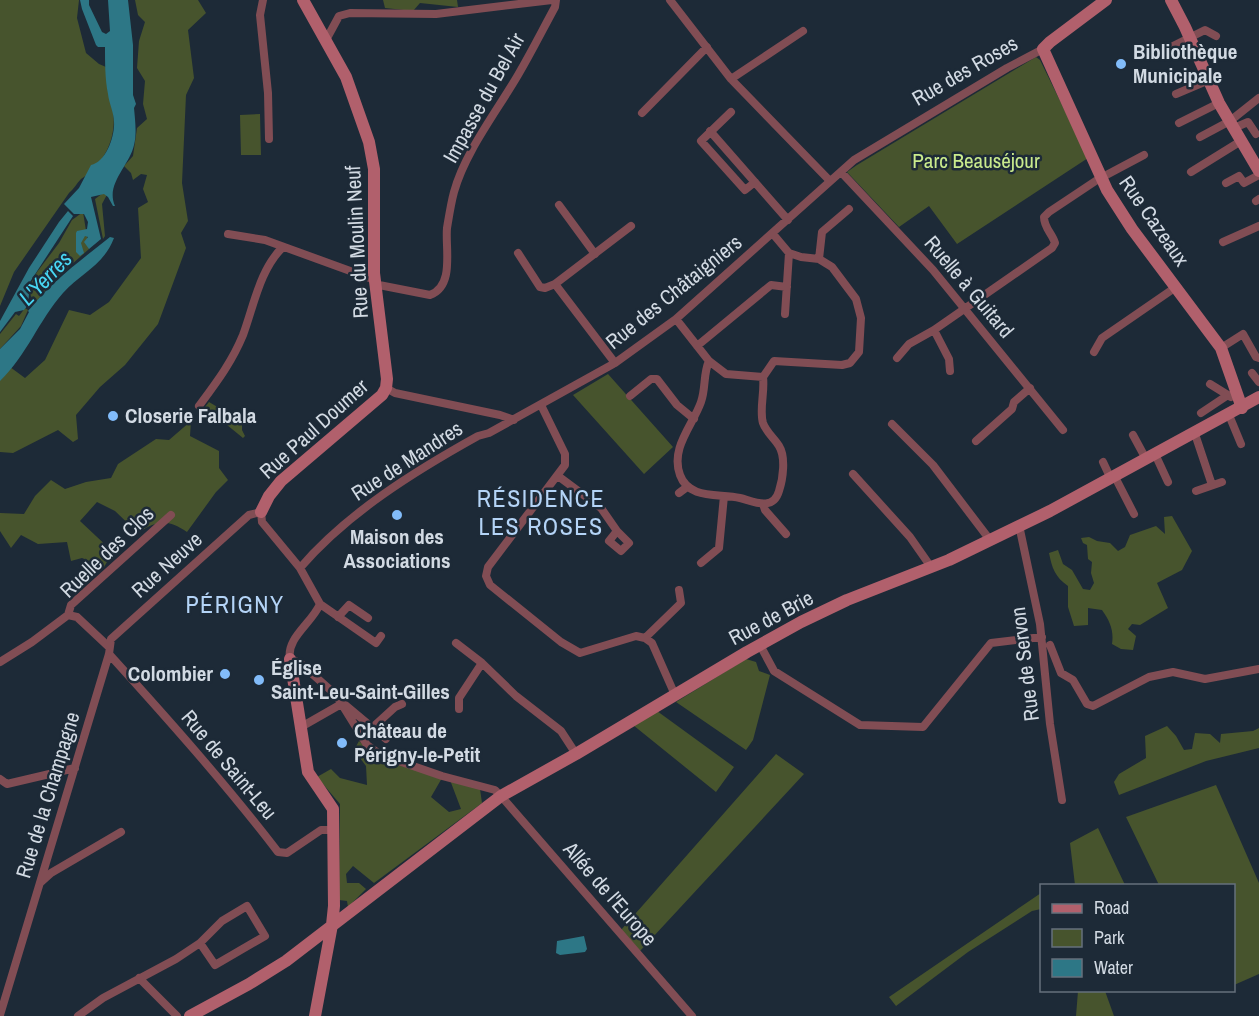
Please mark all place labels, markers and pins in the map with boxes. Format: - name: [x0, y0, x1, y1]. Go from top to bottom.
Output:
- place label: Bibliothèque Municipale: [1133, 37, 1237, 90]
- marker: Bibliothèque Municipale: [1114, 57, 1128, 71]
- place label: Closerie Falbala: [125, 401, 257, 430]
- marker: Closerie Falbala: [106, 409, 120, 423]
- marker: Maison des Associations: [390, 508, 404, 522]
- place label: Maison des Associations: [343, 522, 451, 575]
- place label: Église Saint-Leu-Saint-Gilles: [271, 653, 450, 706]
- place label: Colombier: [128, 659, 213, 688]
- marker: Colombier: [218, 667, 232, 681]
- marker: Église Saint-Leu-Saint-Gilles: [252, 673, 266, 687]
- place label: Château de Périgny-le-Petit: [354, 716, 481, 769]
- marker: Château de Périgny-le-Petit: [335, 736, 349, 750]

